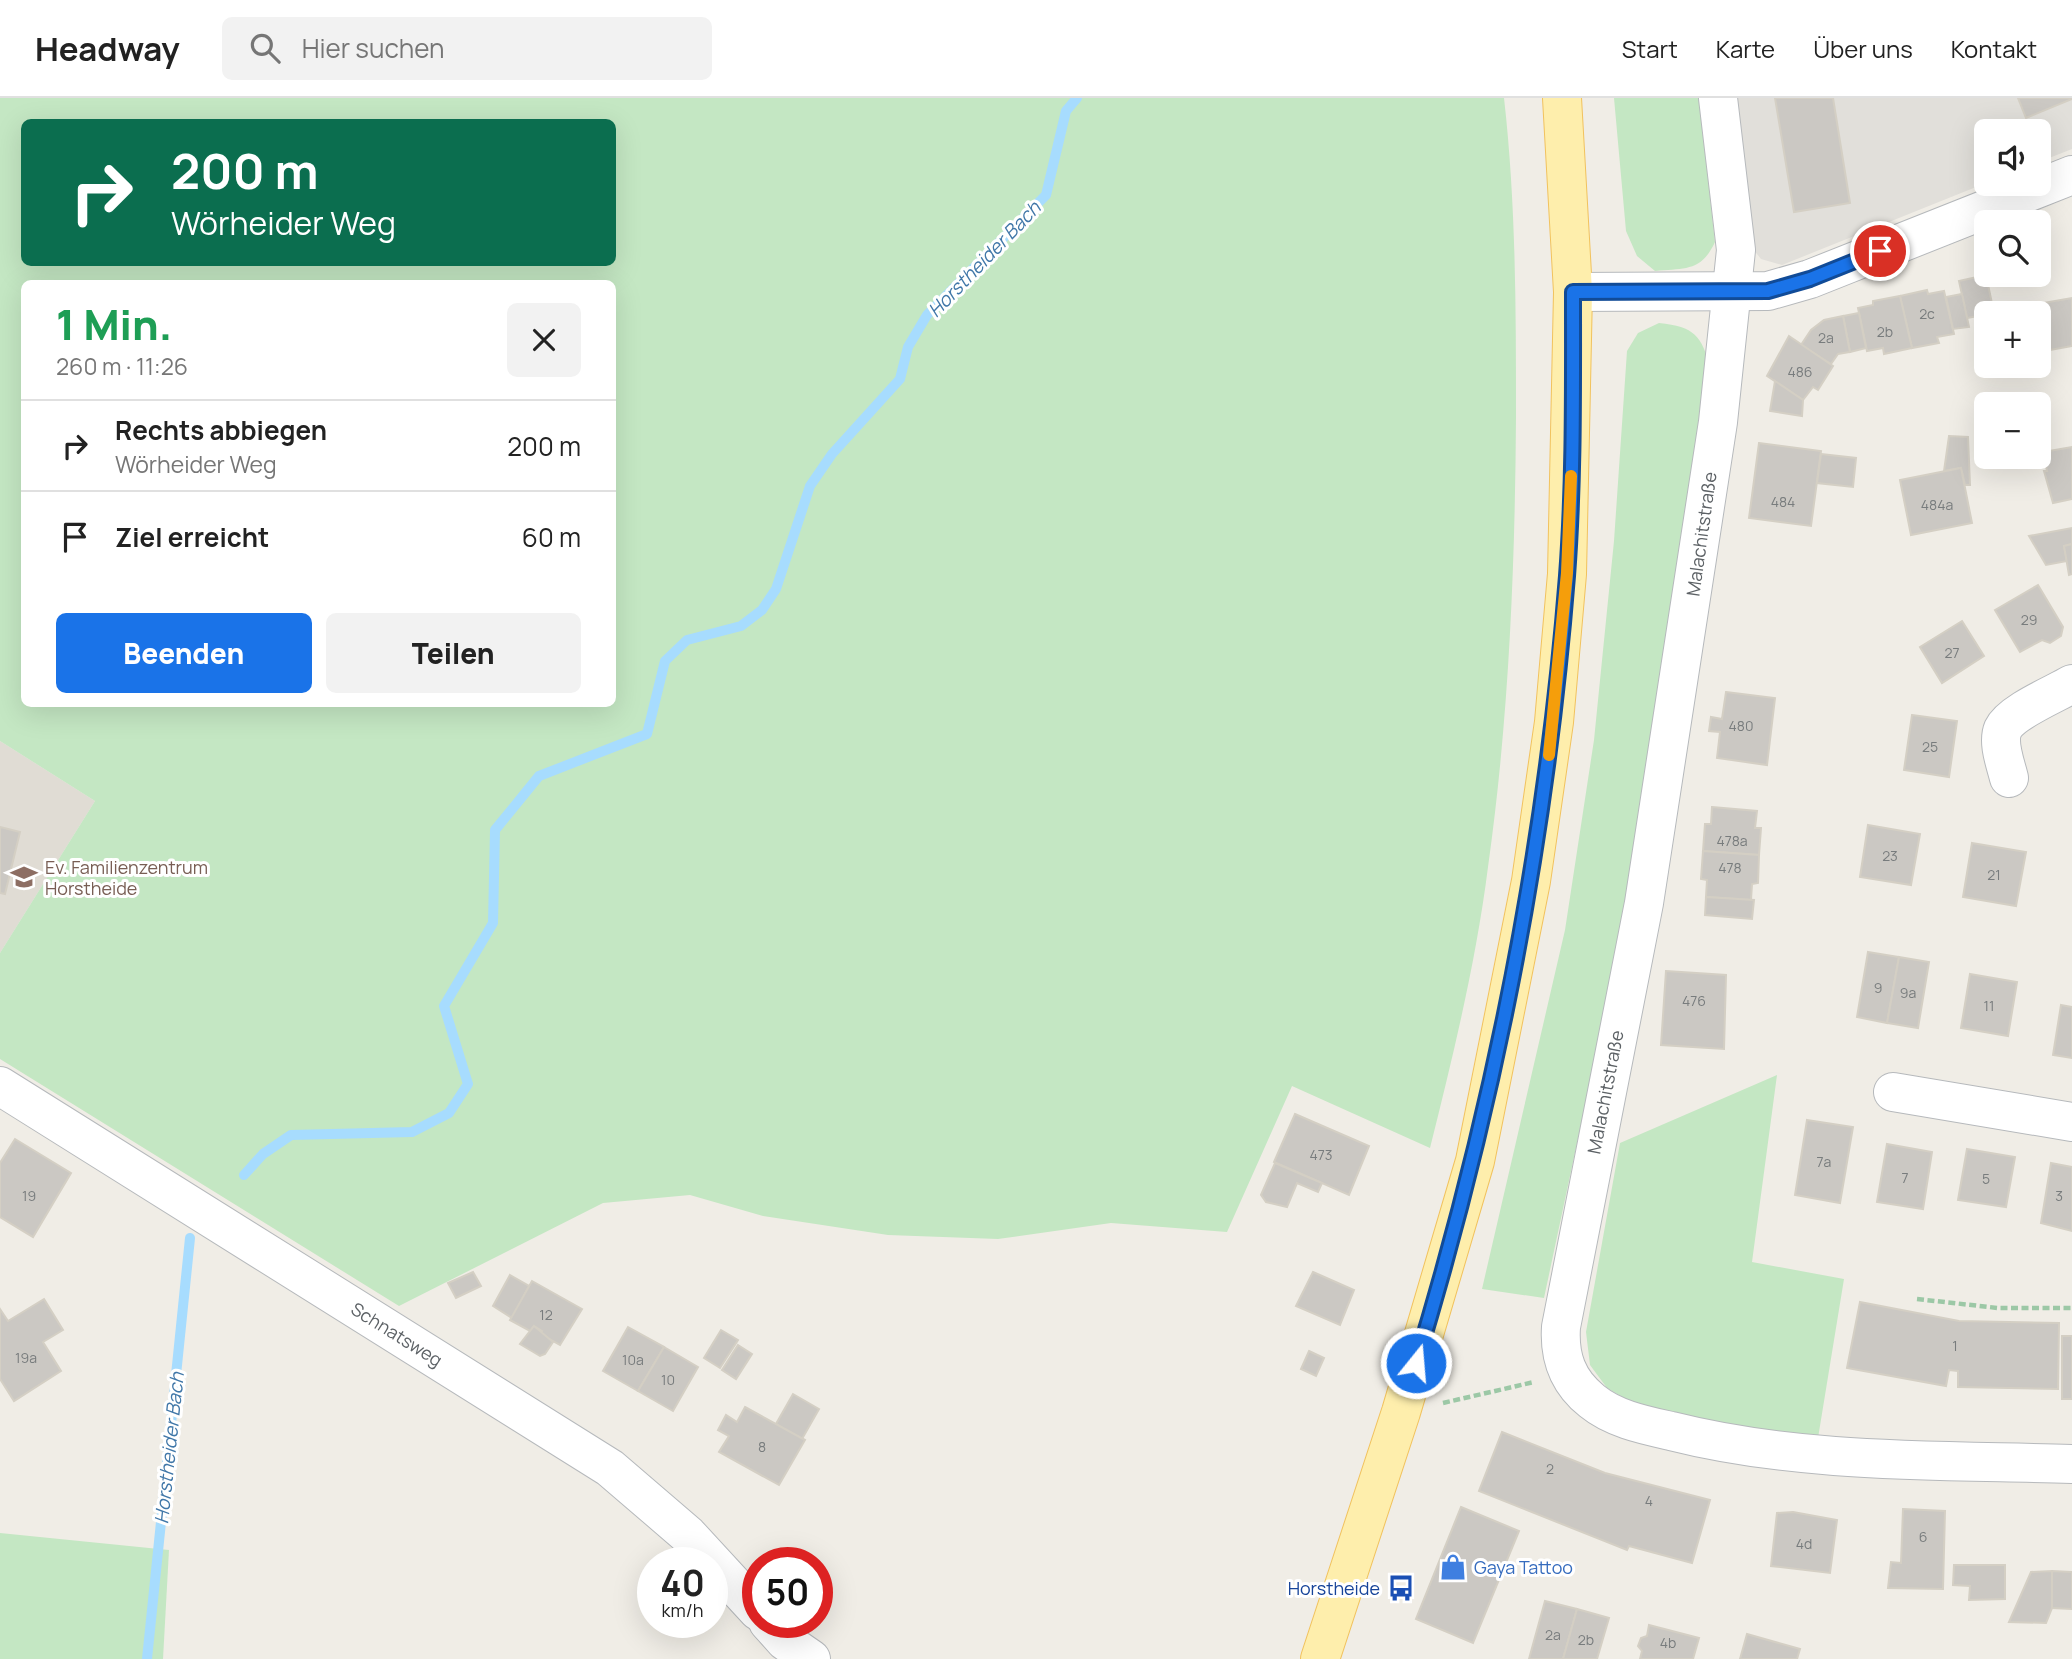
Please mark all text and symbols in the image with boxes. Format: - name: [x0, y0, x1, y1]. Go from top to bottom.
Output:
- search box: [222, 17, 712, 80]
- text: Headway: [35, 26, 180, 71]
- icon: search: [246, 29, 284, 67]
- text: Hier suchen: [302, 30, 445, 66]
- text: Start: [1622, 32, 1678, 65]
- text: Karte: [1716, 32, 1775, 65]
- text: Über uns: [1813, 32, 1913, 65]
- text: Kontakt: [1951, 32, 2037, 65]
- map controls: [1974, 119, 2051, 469]
- button: sound: [1974, 119, 2051, 196]
- text: 200 m: [171, 137, 319, 204]
- icon: right: [56, 147, 147, 238]
- water label: Horstheider Bach: [922, 195, 1047, 323]
- text: Wörheider Weg: [171, 201, 396, 245]
- button: search: [1974, 210, 2051, 287]
- pin: [1850, 221, 1910, 281]
- icon: arrive: [1861, 232, 1899, 270]
- text: 1 Min.: [56, 295, 172, 353]
- button: +: [1974, 301, 2051, 378]
- button: close: [507, 303, 581, 377]
- house number: 2c: [1919, 304, 1935, 323]
- house number: 2b: [1877, 322, 1893, 341]
- house number: 2a: [1818, 328, 1834, 347]
- text: 260 m · 11:26: [56, 350, 188, 382]
- house number: 486: [1787, 362, 1813, 381]
- button: −: [1974, 392, 2051, 469]
- text: Rechts abbiegen: [115, 412, 327, 448]
- icon: right: [56, 427, 94, 465]
- text: 200 m: [507, 428, 581, 464]
- text: Wörheider Weg: [115, 448, 277, 480]
- street label: Malachitstraße: [1680, 470, 1722, 598]
- house number: 484: [1771, 492, 1795, 511]
- house number: 484a: [1921, 495, 1953, 514]
- icon: arrive: [56, 518, 94, 556]
- text: Ziel erreicht: [115, 519, 269, 555]
- text: 60 m: [522, 519, 581, 555]
- house number: 29: [2021, 610, 2037, 629]
- button: Beenden: [56, 613, 312, 693]
- button: Teilen: [326, 613, 581, 693]
- house number: 27: [1944, 643, 1960, 662]
- house number: 480: [1729, 716, 1753, 735]
- house number: 25: [1922, 737, 1938, 756]
- house number: 478a: [1716, 831, 1748, 850]
- house number: 23: [1882, 846, 1898, 865]
- place label: Ev. Familienzentrum Horstheide: [45, 855, 208, 900]
- house number: 478: [1718, 858, 1742, 877]
- school or university icon: Ev. Familienzentrum Horstheide: [9, 862, 39, 892]
- house number: 21: [1987, 865, 2001, 884]
- house number: 9: [1874, 978, 1882, 997]
- house number: 9a: [1900, 983, 1916, 1002]
- house number: 476: [1682, 991, 1706, 1010]
- house number: 11: [1984, 996, 1994, 1015]
- street label: Malachitstraße: [1581, 1028, 1629, 1156]
- house number: 473: [1309, 1145, 1333, 1164]
- house number: 7a: [1817, 1152, 1831, 1171]
- house number: 7: [1901, 1168, 1909, 1187]
- house number: 5: [1982, 1169, 1990, 1188]
- house number: 19: [22, 1186, 36, 1205]
- house number: 3: [2055, 1186, 2063, 1205]
- street label: Schnatsweg: [347, 1296, 447, 1372]
- house number: 12: [539, 1305, 553, 1324]
- position arrow: [1379, 1326, 1453, 1400]
- house number: 1: [1952, 1336, 1958, 1355]
- house number: 19a: [15, 1348, 37, 1367]
- house number: 10a: [622, 1350, 644, 1369]
- water label: Horstheider Bach: [148, 1370, 190, 1525]
- house number: 10: [661, 1370, 675, 1389]
- house number: 8: [758, 1437, 766, 1456]
- house number: 2: [1546, 1459, 1554, 1478]
- house number: 4: [1645, 1491, 1653, 1510]
- house number: 6: [1919, 1527, 1927, 1546]
- house number: 4d: [1796, 1534, 1812, 1553]
- speed limit sign: 50: [742, 1547, 833, 1638]
- shop icon: Gaya Tattoo: [1438, 1552, 1468, 1582]
- place label: Gaya Tattoo: [1474, 1555, 1573, 1579]
- text: 40: [660, 1559, 705, 1607]
- bus stop icon: Horstheide: [1386, 1573, 1416, 1603]
- place label: Horstheide: [1288, 1576, 1380, 1600]
- text: km/h: [662, 1598, 703, 1622]
- house number: 2a: [1545, 1625, 1561, 1644]
- house number: 2b: [1578, 1630, 1594, 1649]
- house number: 4b: [1660, 1633, 1676, 1652]

